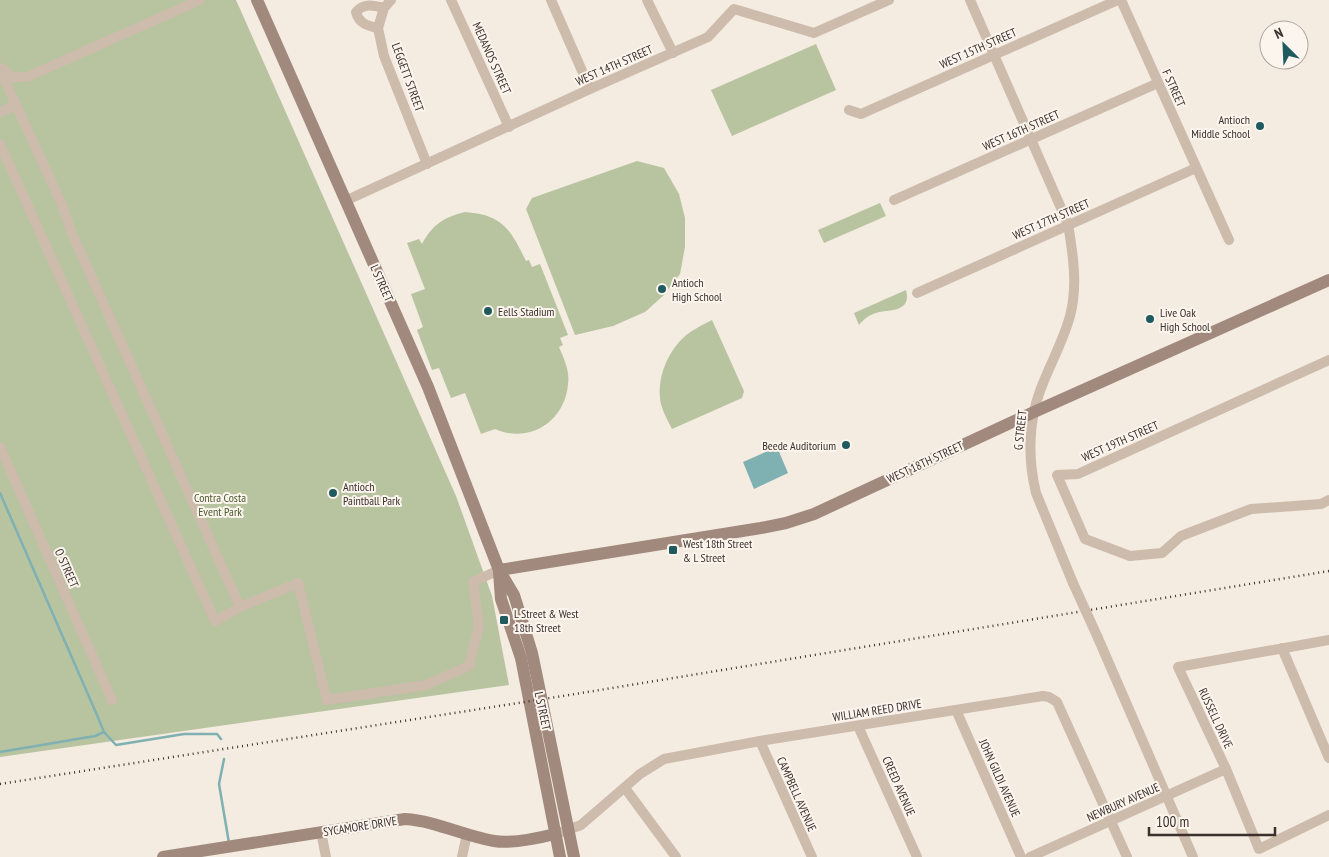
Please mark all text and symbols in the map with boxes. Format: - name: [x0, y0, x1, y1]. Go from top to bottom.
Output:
- street label: MEDANOS STREET: [469, 20, 515, 97]
- north arrow: [1259, 20, 1309, 70]
- text: N: [1272, 23, 1286, 43]
- street label: WEST 15TH STREET: [937, 24, 1020, 72]
- street label: LEGGETT STREET: [389, 41, 428, 114]
- street label: WEST 14TH STREET: [573, 41, 656, 89]
- street label: F STREET: [1159, 67, 1189, 110]
- street label: WEST 16TH STREET: [980, 106, 1063, 154]
- place label: Antioch Middle School: [1191, 112, 1250, 141]
- marker: Antioch Middle School: [1254, 120, 1266, 132]
- street label: WEST 17TH STREET: [1010, 195, 1093, 243]
- street label: L STREET: [367, 262, 397, 304]
- place label: Antioch High School: [672, 275, 722, 304]
- marker: Antioch High School: [656, 283, 668, 295]
- place label: Eells Stadium: [498, 304, 555, 319]
- marker: Eells Stadium: [482, 305, 494, 317]
- place label: Live Oak High School: [1160, 305, 1210, 334]
- marker: Live Oak High School: [1144, 313, 1156, 325]
- street label: G STREET: [1010, 409, 1030, 451]
- street label: WEST 19TH STREET: [1079, 417, 1162, 465]
- street label: WEST 18TH STREET: [884, 437, 966, 486]
- place label: Beede Auditorium: [762, 438, 836, 453]
- marker: Beede Auditorium: [840, 439, 852, 451]
- place label: Antioch Paintball Park: [343, 479, 400, 508]
- marker: Antioch Paintball Park: [327, 487, 339, 499]
- park label: Contra Costa Event Park: [194, 490, 246, 519]
- place label: West 18th Street & L Street: [683, 536, 753, 565]
- marker: West 18th Street & L Street: [667, 544, 679, 556]
- street label: O STREET: [52, 546, 82, 590]
- place label: L Street & West 18th Street: [514, 606, 579, 635]
- marker: L Street & West 18th Street: [498, 614, 510, 626]
- street label: RUSSELL DRIVE: [1195, 685, 1237, 751]
- street label: L STREET: [532, 690, 555, 732]
- street label: WILLIAM REED DRIVE: [831, 696, 923, 724]
- street label: JOHN GILDI AVENUE: [976, 736, 1024, 819]
- street label: CAMPBELL AVENUE: [774, 754, 820, 834]
- street label: CREED AVENUE: [879, 754, 919, 818]
- street label: NEWBURY AVENUE: [1084, 779, 1162, 825]
- scale bar: [1149, 804, 1275, 836]
- text: 100 m: [1156, 812, 1189, 831]
- street label: SYCAMORE DRIVE: [322, 813, 398, 839]

